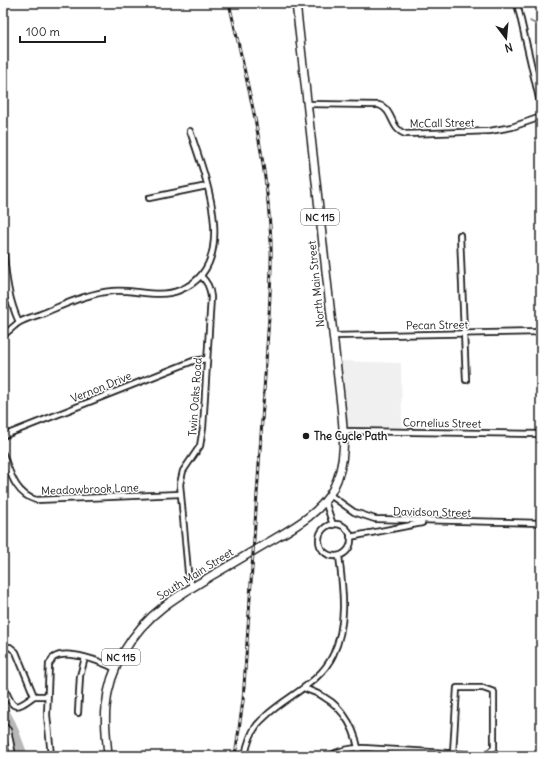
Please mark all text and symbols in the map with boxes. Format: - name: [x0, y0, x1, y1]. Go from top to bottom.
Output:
- scale bar: [20, 18, 105, 44]
- north arrow: [486, 18, 526, 58]
- text: 100 m: [26, 24, 60, 39]
- text: N: [503, 40, 514, 55]
- street label: McCall Street: [410, 115, 475, 131]
- road number: NC 115: [301, 209, 339, 225]
- street label: North Main Street: [304, 240, 327, 328]
- street label: Pecan Street: [406, 317, 469, 333]
- street label: Twin Oaks Road: [185, 357, 205, 437]
- street label: Vernon Drive: [69, 368, 134, 406]
- street label: Cornelius Street: [403, 415, 482, 431]
- place label: The Cycle Path: [314, 429, 388, 444]
- marker: The Cycle Path: [301, 431, 311, 441]
- street label: Meadowbrook Lane: [41, 480, 139, 498]
- street label: Davidson Street: [393, 504, 471, 520]
- street label: South Main Street: [154, 545, 236, 603]
- road number: NC 115: [102, 649, 140, 665]

